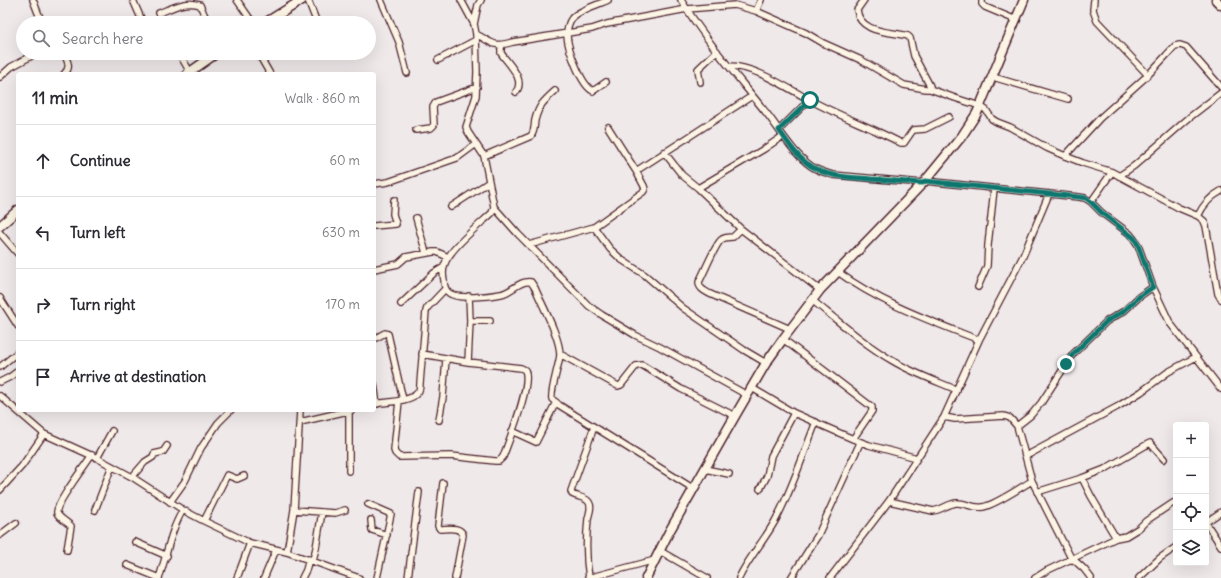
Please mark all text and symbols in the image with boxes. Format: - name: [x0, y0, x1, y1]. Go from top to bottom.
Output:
- search box: [16, 16, 376, 60]
- icon: search: [30, 27, 52, 49]
- text: Search here: [62, 29, 143, 48]
- text: 11 min: [32, 87, 78, 109]
- text: Walk · 860 m: [285, 90, 360, 107]
- route start: [801, 91, 819, 109]
- icon: ahead: [32, 150, 54, 172]
- text: Continue: [70, 151, 131, 170]
- text: 60 m: [329, 152, 360, 169]
- icon: left: [32, 222, 54, 244]
- text: Turn left: [70, 223, 125, 242]
- text: 630 m: [322, 224, 360, 241]
- icon: right: [32, 294, 54, 316]
- text: Turn right: [70, 295, 135, 314]
- text: 170 m: [325, 296, 360, 313]
- route end: [1057, 355, 1075, 373]
- icon: arrive: [32, 366, 54, 388]
- text: Arrive at destination: [70, 367, 206, 386]
- map controls: [1173, 422, 1209, 566]
- button: +: [1173, 422, 1209, 458]
- button: −: [1173, 458, 1209, 494]
- button: locate: [1173, 494, 1209, 530]
- button: layers: [1173, 530, 1209, 566]

